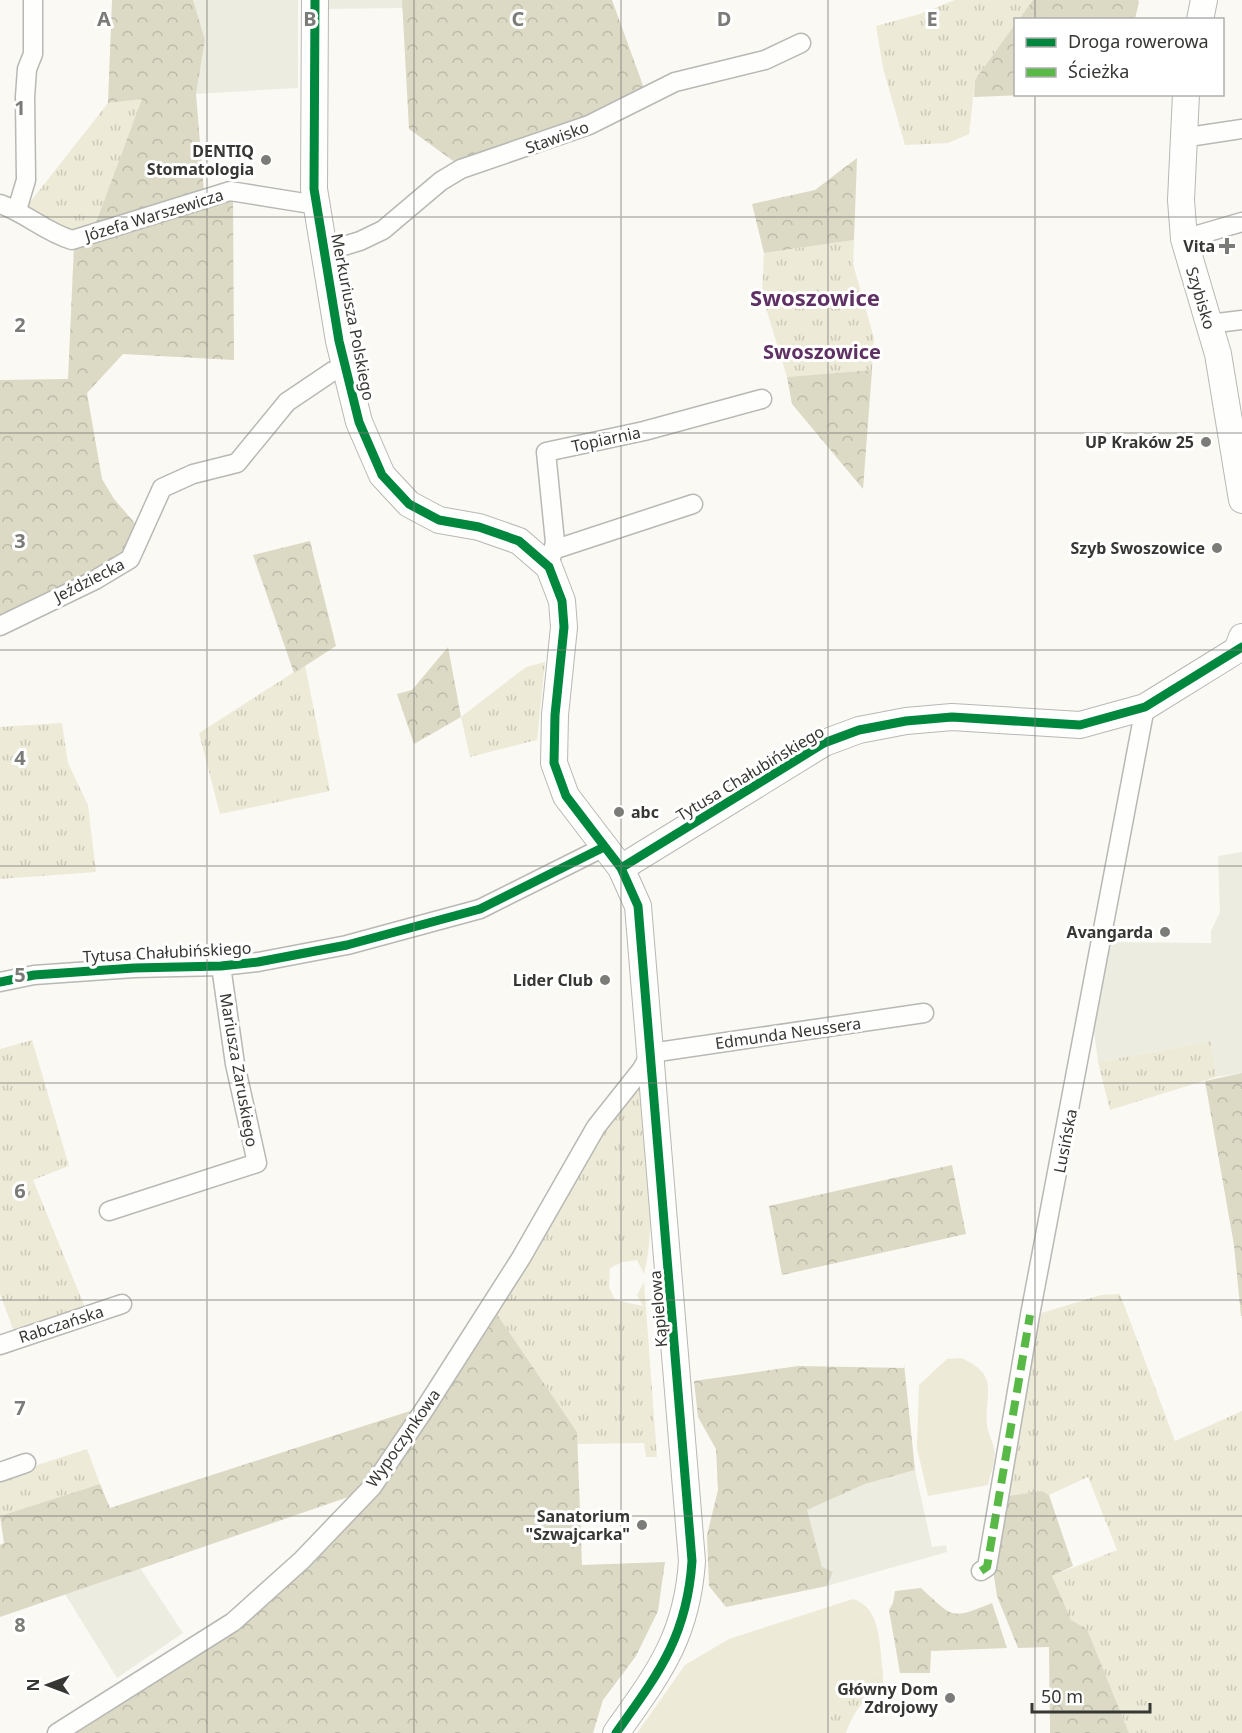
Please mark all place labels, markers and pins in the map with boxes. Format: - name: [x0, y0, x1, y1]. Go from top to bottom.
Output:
- place label: DENTIQ Stomatologia: [147, 140, 254, 180]
- marker: DENTIQ Stomatologia: [259, 153, 273, 167]
- place label: Vita: [1183, 235, 1215, 257]
- marker: Vita: [1220, 239, 1234, 253]
- place label: UP Kraków 25: [1085, 431, 1194, 453]
- marker: UP Kraków 25: [1199, 435, 1213, 449]
- place label: Szyb Swoszowice: [1070, 537, 1205, 559]
- marker: Szyb Swoszowice: [1210, 541, 1224, 555]
- place label: abc: [631, 801, 659, 823]
- marker: abc: [612, 805, 626, 819]
- place label: Avangarda: [1067, 921, 1153, 943]
- marker: Avangarda: [1158, 925, 1172, 939]
- place label: Lider Club: [513, 969, 593, 991]
- marker: Lider Club: [598, 973, 612, 987]
- place label: Sanatorium "Szwajcarka": [526, 1505, 630, 1545]
- marker: Sanatorium "Szwajcarka": [635, 1518, 649, 1532]
- place label: Główny Dom Zdrojowy: [837, 1678, 939, 1718]
- marker: Główny Dom Zdrojowy: [943, 1691, 957, 1705]

